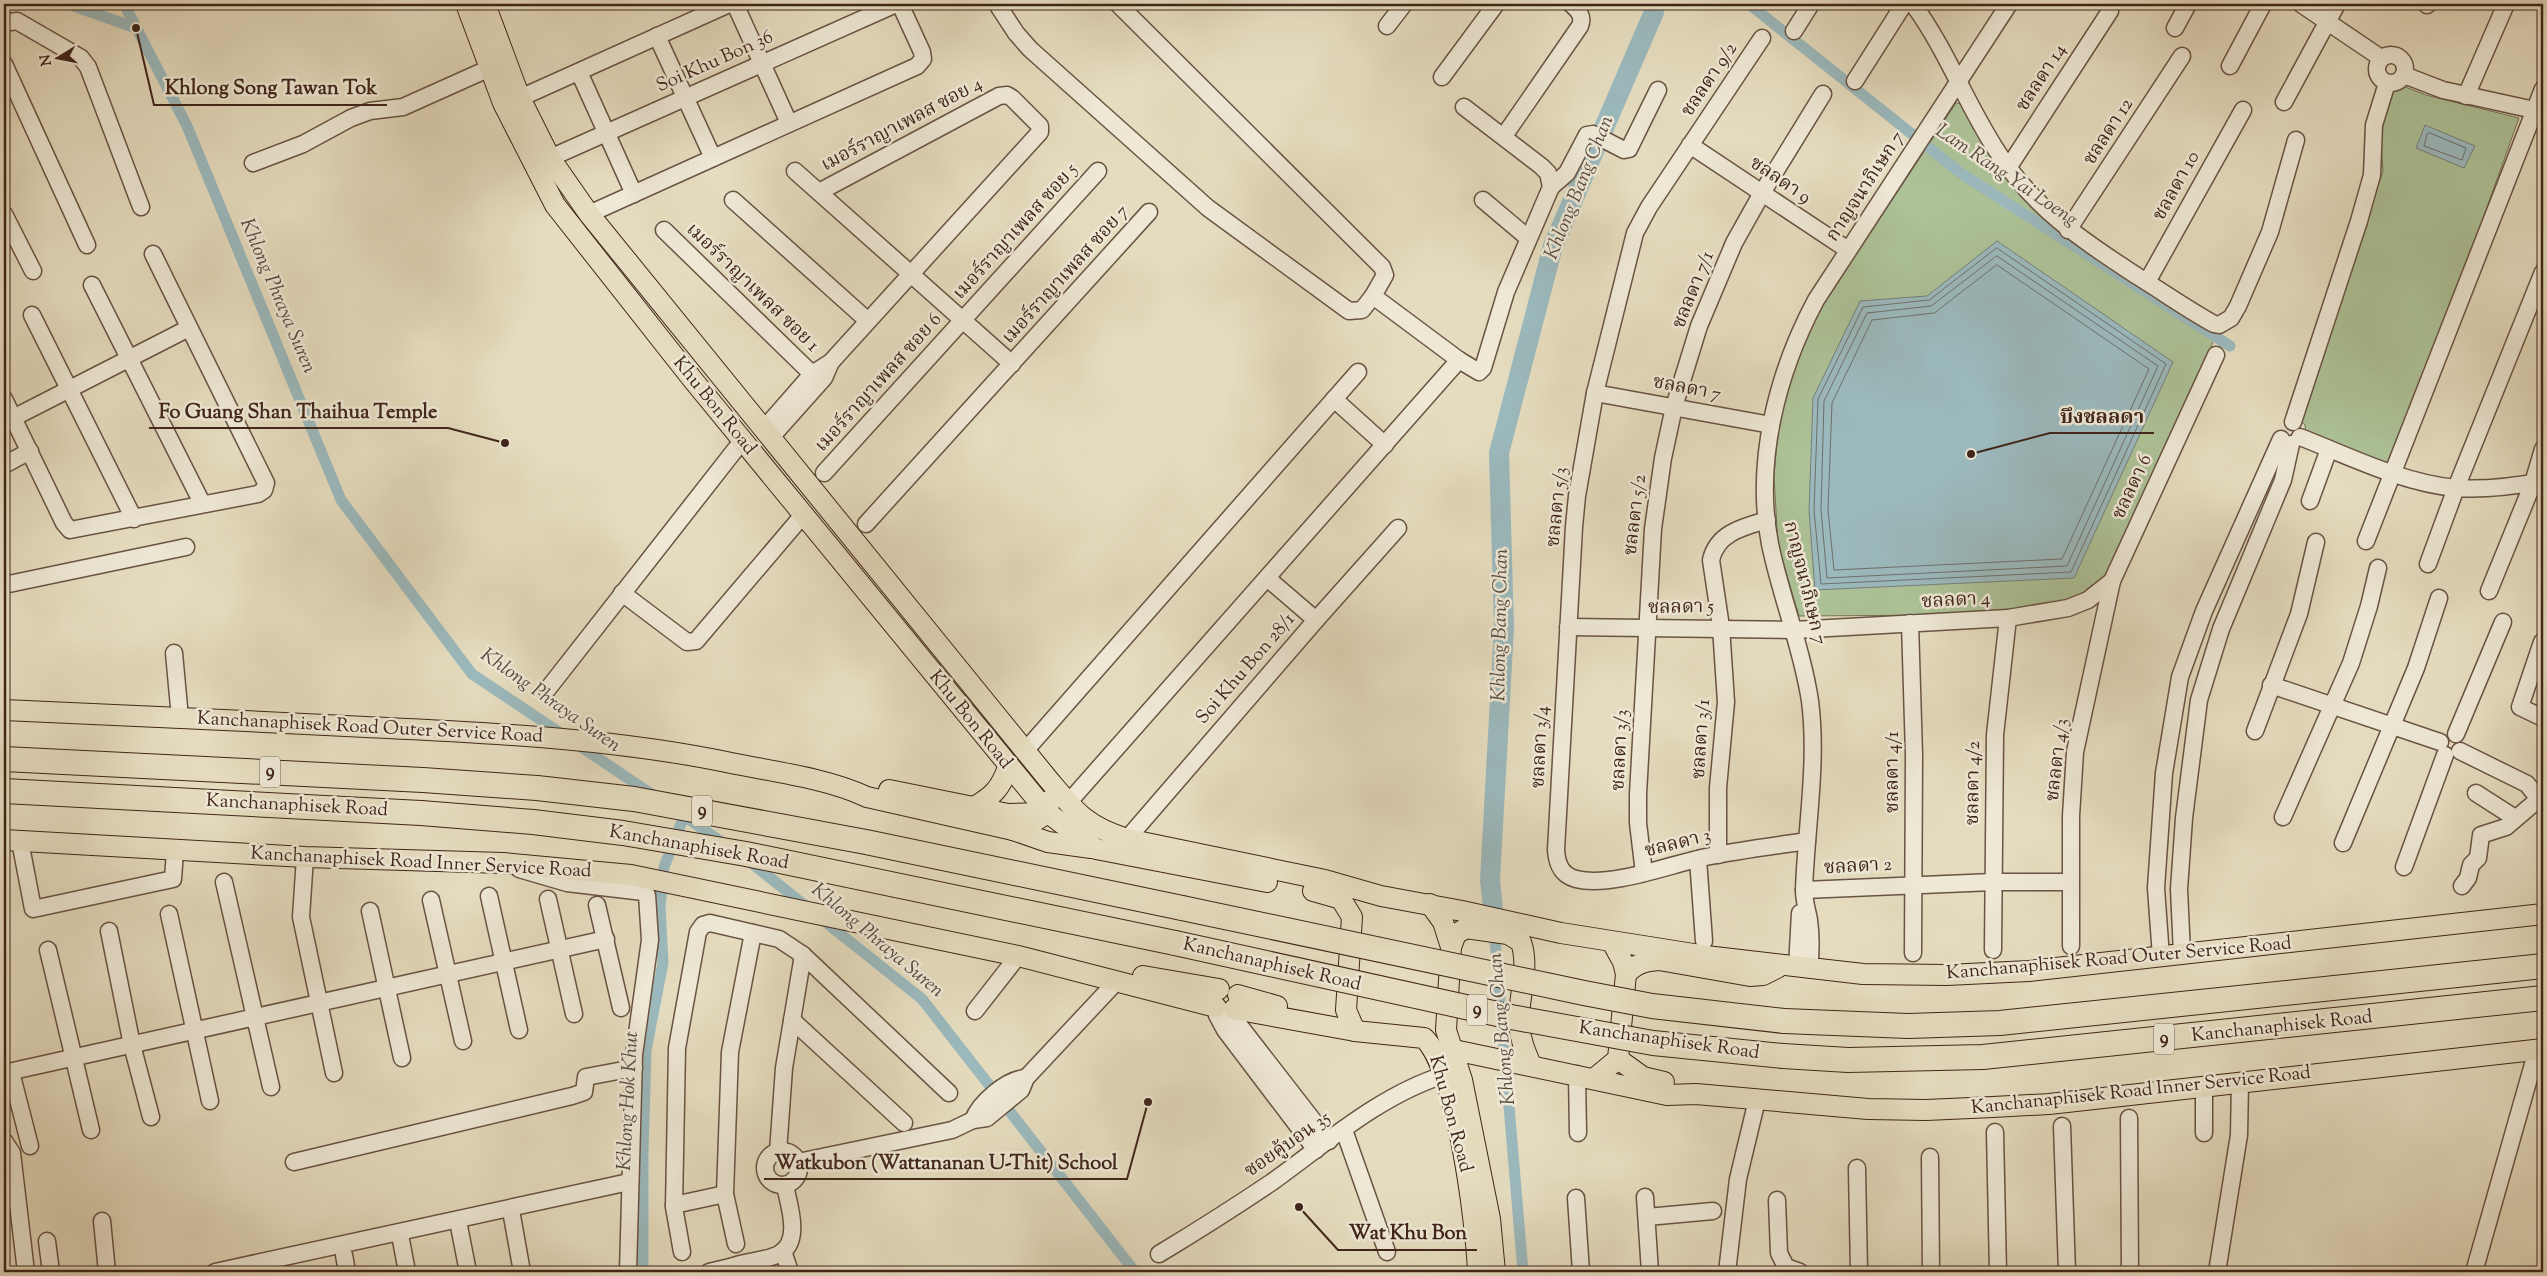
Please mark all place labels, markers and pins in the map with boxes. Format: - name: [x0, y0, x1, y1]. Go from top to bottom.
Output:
- callout: Khlong Song Tawan Tok: [154, 70, 387, 105]
- callout: Fo Guang Shan Thaihua Temple: [149, 393, 448, 428]
- callout: บึงชลลดา: [2050, 398, 2154, 433]
- callout: Watkubon (Wattananan U-Thit) School: [764, 1144, 1127, 1179]
- callout: Wat Khu Bon: [1338, 1215, 1477, 1250]

